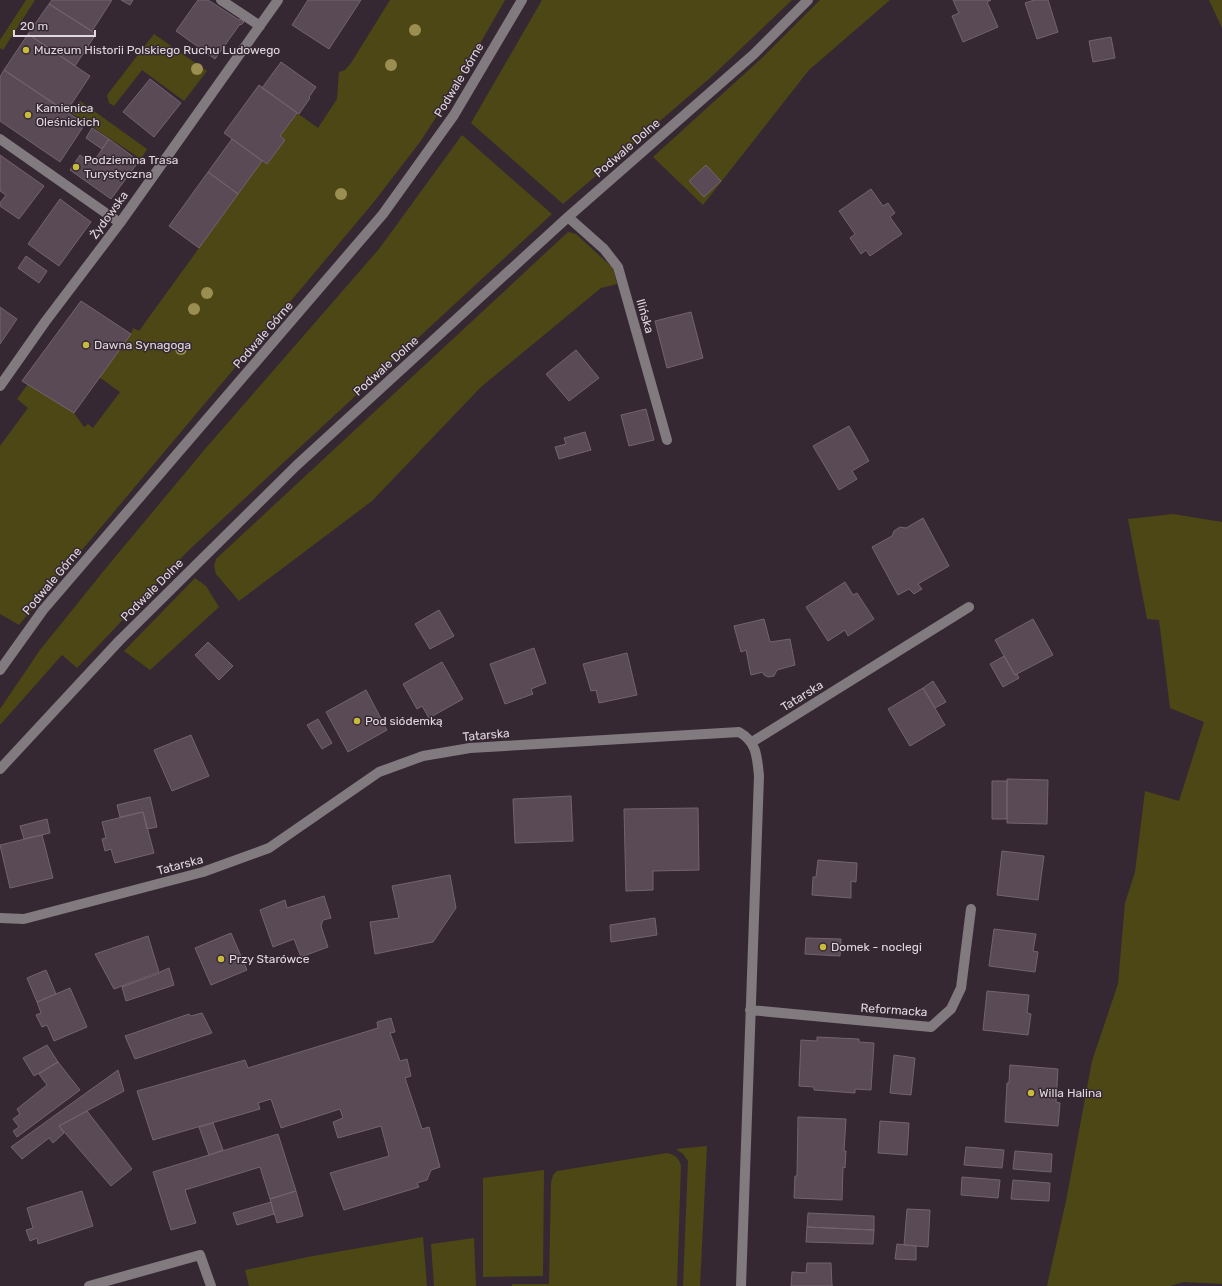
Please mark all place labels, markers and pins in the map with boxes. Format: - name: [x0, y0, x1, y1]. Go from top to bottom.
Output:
- place label: Muzeum Historii Polskiego Ruchu Ludowego: [34, 43, 280, 57]
- marker: Muzeum Historii Polskiego Ruchu Ludowego: [21, 45, 31, 55]
- place label: Kamienica Oleśnickich: [36, 101, 100, 129]
- marker: Kamienica Oleśnickich: [23, 110, 33, 120]
- place label: Podziemna Trasa Turystyczna: [84, 153, 178, 181]
- marker: Podziemna Trasa Turystyczna: [71, 162, 81, 172]
- place label: Dawna Synagoga: [94, 338, 191, 352]
- marker: Dawna Synagoga: [81, 340, 91, 350]
- place label: Pod siódemką: [365, 714, 443, 728]
- marker: Pod siódemką: [352, 716, 362, 726]
- place label: Domek - noclegi: [831, 940, 922, 954]
- marker: Domek - noclegi: [818, 942, 828, 952]
- place label: Przy Starówce: [229, 952, 310, 966]
- marker: Przy Starówce: [216, 954, 226, 964]
- place label: Willa Halina: [1039, 1086, 1102, 1100]
- marker: Willa Halina: [1026, 1088, 1036, 1098]

